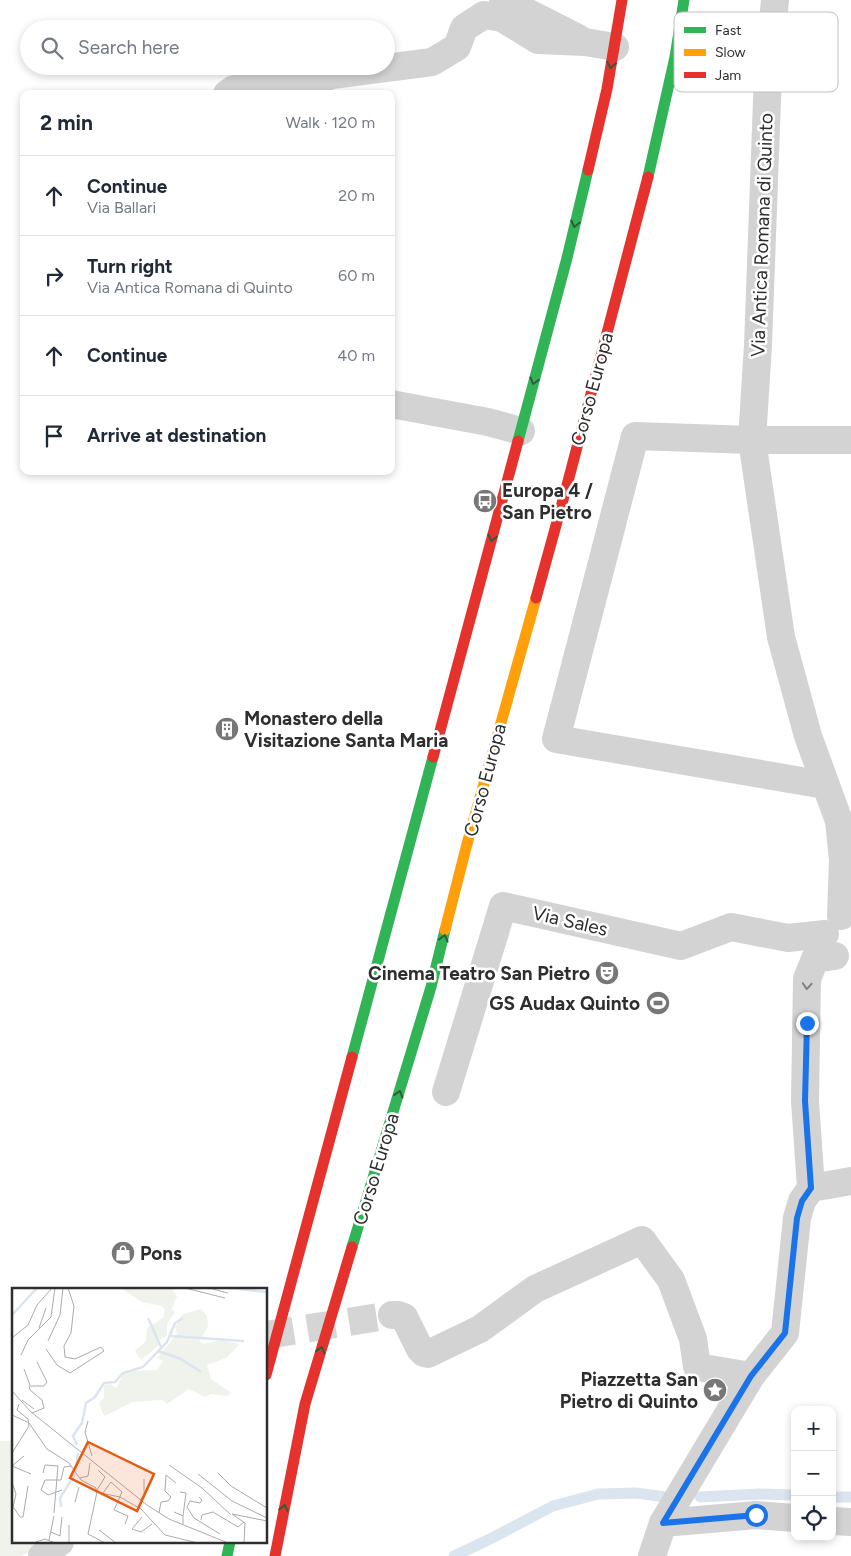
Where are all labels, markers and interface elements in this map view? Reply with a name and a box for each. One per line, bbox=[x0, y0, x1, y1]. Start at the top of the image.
legend bbox=[674, 12, 838, 92]
search box bbox=[20, 20, 395, 75]
text: Fast bbox=[715, 22, 741, 39]
icon: search bbox=[38, 34, 66, 62]
text: Search here bbox=[78, 36, 180, 59]
text: Slow bbox=[715, 44, 746, 61]
one-way arrow bbox=[607, 61, 617, 70]
text: Jam bbox=[715, 67, 741, 84]
text: 2 min bbox=[40, 110, 93, 135]
text: Walk · 120 m bbox=[286, 113, 375, 132]
street label: Via Antica Romana di Quinto bbox=[746, 113, 778, 357]
text: Continue bbox=[87, 175, 167, 198]
icon: ahead bbox=[40, 182, 68, 210]
text: 20 m bbox=[338, 186, 375, 205]
text: Via Ballari bbox=[87, 198, 156, 217]
one-way arrow bbox=[570, 219, 581, 228]
text: Turn right bbox=[87, 255, 173, 278]
icon: right bbox=[40, 262, 68, 290]
text: 60 m bbox=[338, 266, 375, 285]
text: Via Antica Romana di Quinto bbox=[87, 278, 293, 297]
street label: Corso Europa bbox=[566, 330, 618, 448]
icon: ahead bbox=[40, 342, 68, 370]
text: Continue bbox=[87, 344, 167, 367]
text: 40 m bbox=[337, 346, 375, 365]
one-way arrow bbox=[530, 376, 540, 385]
icon: arrive bbox=[40, 422, 68, 450]
text: Arrive at destination bbox=[87, 424, 266, 447]
place label: Europa 4 / San Pietro bbox=[502, 479, 593, 524]
bus stop icon: Europa 4 / San Pietro bbox=[472, 488, 498, 514]
one-way arrow bbox=[487, 533, 498, 542]
place label: Monastero della Visitazione Santa Maria bbox=[244, 707, 448, 752]
building icon: Monastero della Visitazione Santa Maria bbox=[214, 716, 240, 742]
street label: Corso Europa bbox=[459, 721, 511, 839]
street label: Via Sales bbox=[530, 901, 610, 941]
one-way arrow bbox=[438, 934, 448, 942]
theatre icon: Cinema Teatro San Pietro bbox=[594, 960, 620, 986]
place label: Cinema Teatro San Pietro bbox=[368, 962, 590, 985]
one-way arrow bbox=[802, 982, 813, 990]
sports icon: GS Audax Quinto bbox=[645, 990, 671, 1016]
place label: GS Audax Quinto bbox=[489, 992, 640, 1015]
route end bbox=[796, 1012, 819, 1035]
one-way arrow bbox=[393, 1090, 403, 1099]
street label: Corso Europa bbox=[348, 1110, 404, 1228]
shop icon: Pons bbox=[110, 1240, 136, 1266]
place label: Pons bbox=[140, 1242, 182, 1265]
inset map bbox=[12, 1288, 268, 1544]
one-way arrow bbox=[316, 1346, 326, 1355]
place label: Piazzetta San Pietro di Quinto bbox=[560, 1368, 698, 1413]
place icon: Piazzetta San Pietro di Quinto bbox=[702, 1377, 728, 1403]
map controls bbox=[791, 1406, 836, 1541]
button: + bbox=[791, 1406, 836, 1451]
button: − bbox=[791, 1451, 836, 1496]
button: locate bbox=[791, 1496, 836, 1541]
one-way arrow bbox=[279, 1504, 289, 1513]
route start bbox=[745, 1504, 768, 1527]

